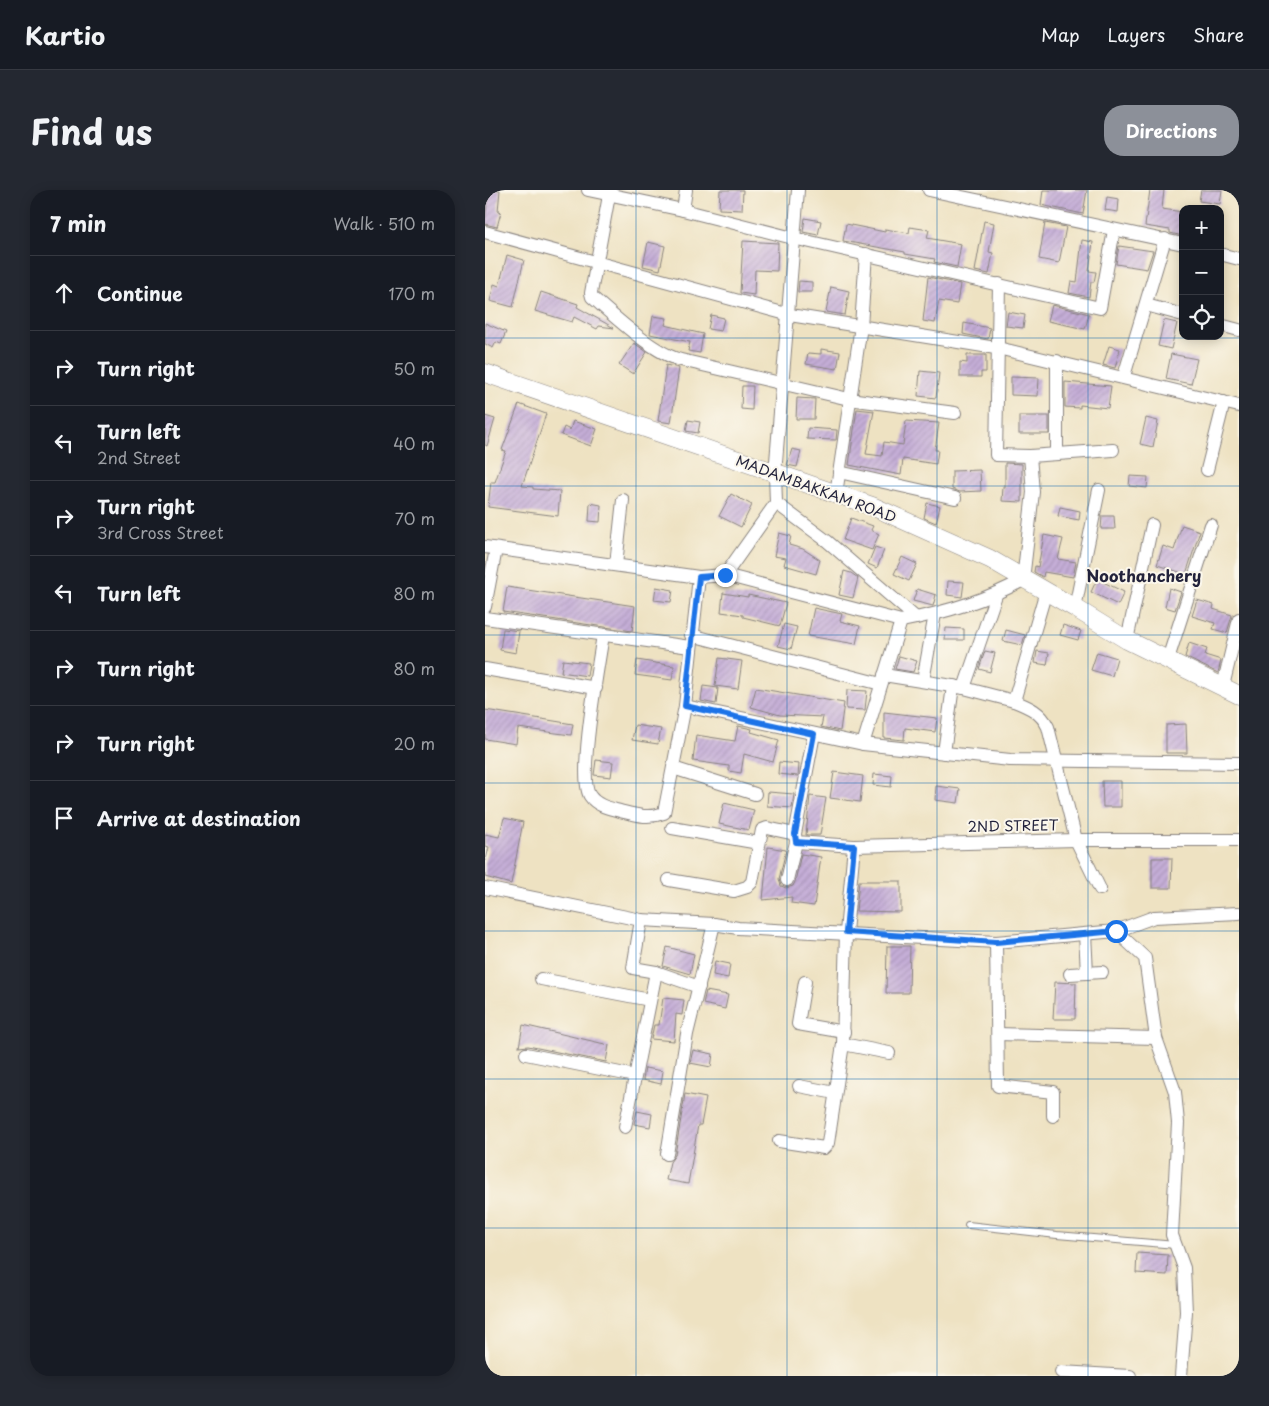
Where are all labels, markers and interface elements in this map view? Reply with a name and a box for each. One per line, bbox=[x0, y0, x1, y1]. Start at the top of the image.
text: Kartio bbox=[25, 17, 105, 53]
text: Map bbox=[1041, 21, 1080, 48]
text: Layers bbox=[1108, 21, 1165, 48]
text: Share bbox=[1193, 21, 1244, 48]
text: Find us bbox=[30, 104, 152, 157]
button: Directions bbox=[1104, 105, 1239, 156]
map controls bbox=[1179, 205, 1224, 340]
button: + bbox=[1179, 205, 1224, 250]
text: 7 min bbox=[50, 207, 106, 239]
text: Walk · 510 m bbox=[333, 211, 435, 235]
button: − bbox=[1179, 250, 1224, 295]
icon: ahead bbox=[50, 279, 78, 307]
text: Continue bbox=[97, 279, 183, 307]
text: 170 m bbox=[389, 281, 435, 305]
button: locate bbox=[1179, 295, 1224, 340]
icon: right bbox=[50, 354, 78, 382]
text: Turn right bbox=[97, 354, 195, 382]
text: 50 m bbox=[394, 356, 435, 380]
text: Turn left bbox=[97, 417, 181, 445]
icon: left bbox=[50, 429, 78, 457]
text: 40 m bbox=[393, 431, 435, 455]
text: 2nd Street bbox=[97, 445, 180, 469]
street label: MADAMBAKKAM ROAD bbox=[733, 450, 899, 527]
text: Turn right bbox=[97, 492, 195, 520]
icon: right bbox=[50, 504, 78, 532]
text: 70 m bbox=[395, 506, 435, 530]
text: 3rd Cross Street bbox=[97, 520, 223, 544]
district label: Noothanchery bbox=[1087, 563, 1201, 587]
route end bbox=[714, 564, 737, 587]
icon: left bbox=[50, 579, 78, 607]
text: Turn left bbox=[97, 579, 181, 607]
text: 80 m bbox=[393, 581, 435, 605]
icon: right bbox=[50, 654, 78, 682]
text: Turn right bbox=[97, 654, 195, 682]
text: 80 m bbox=[393, 656, 435, 680]
icon: right bbox=[50, 729, 78, 757]
text: Turn right bbox=[97, 729, 195, 757]
text: 20 m bbox=[394, 731, 435, 755]
icon: arrive bbox=[50, 804, 78, 832]
text: Arrive at destination bbox=[97, 804, 301, 832]
street label: 2ND STREET bbox=[968, 814, 1059, 837]
route start bbox=[1105, 920, 1128, 943]

